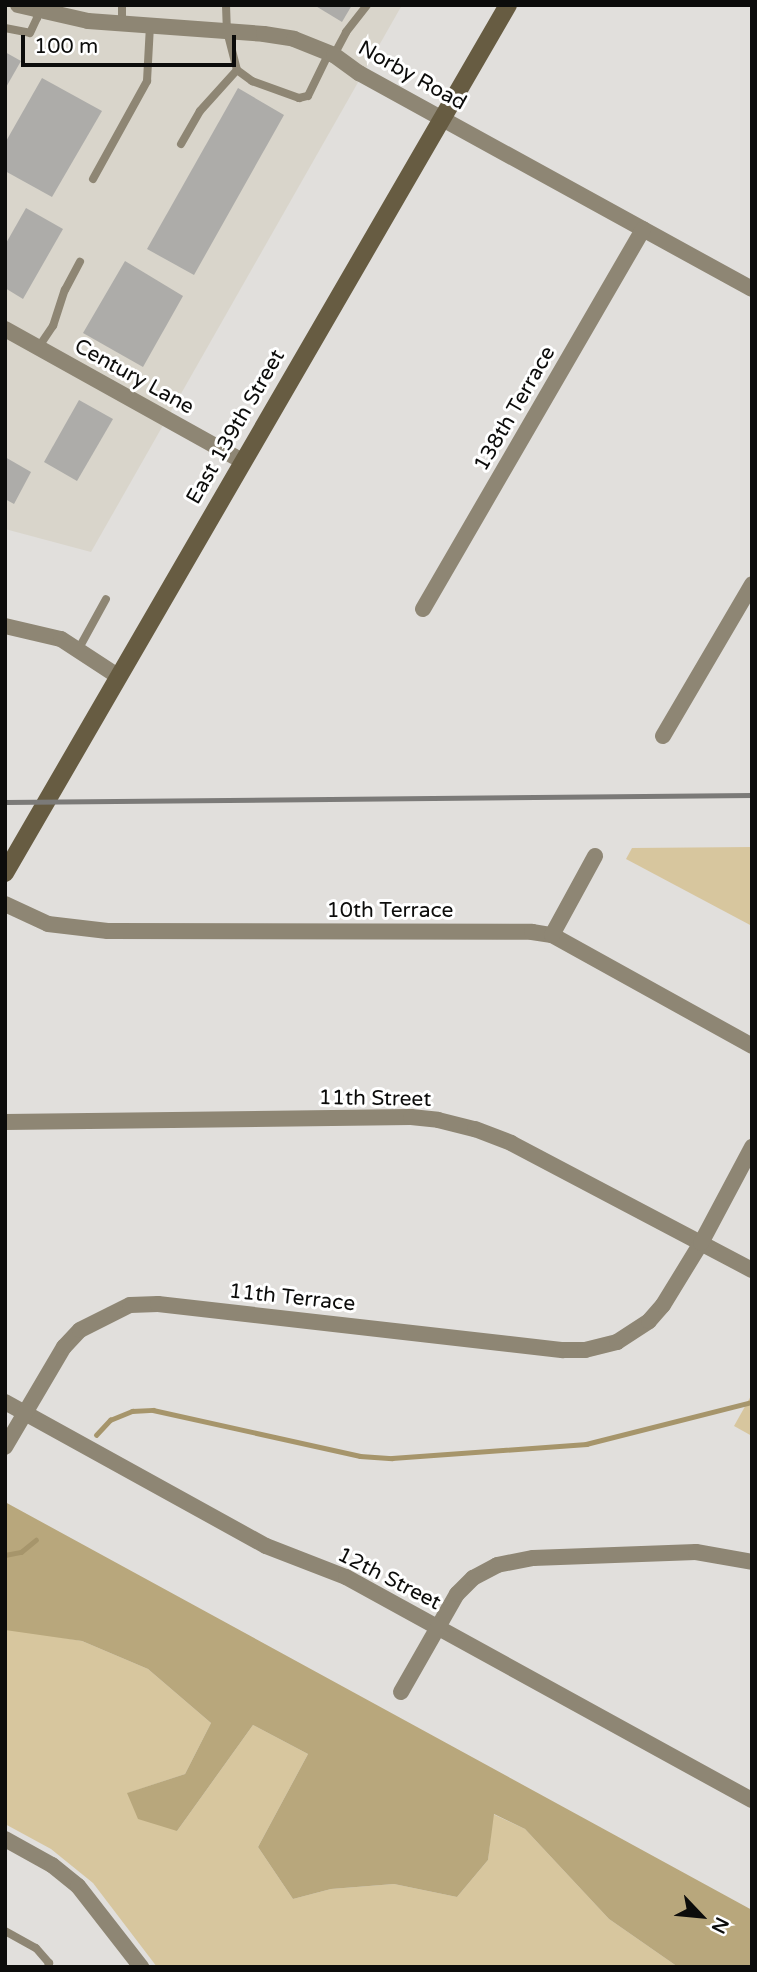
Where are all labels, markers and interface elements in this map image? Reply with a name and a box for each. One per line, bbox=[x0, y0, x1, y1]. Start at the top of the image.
scale bar bbox=[24, 21, 240, 65]
text: 100 m bbox=[34, 34, 98, 59]
street label: Norby Road bbox=[353, 36, 471, 116]
street label: Century Lane bbox=[70, 334, 198, 420]
street label: 138th Terrace bbox=[469, 342, 561, 476]
street label: East 139th Street bbox=[181, 345, 291, 509]
street label: 10th Terrace bbox=[327, 898, 453, 924]
street label: 11th Street bbox=[318, 1085, 432, 1113]
street label: 11th Terrace bbox=[228, 1279, 356, 1317]
street label: 12th Street bbox=[333, 1542, 445, 1616]
north arrow bbox=[666, 1881, 736, 1951]
text: N bbox=[707, 1914, 733, 1937]

